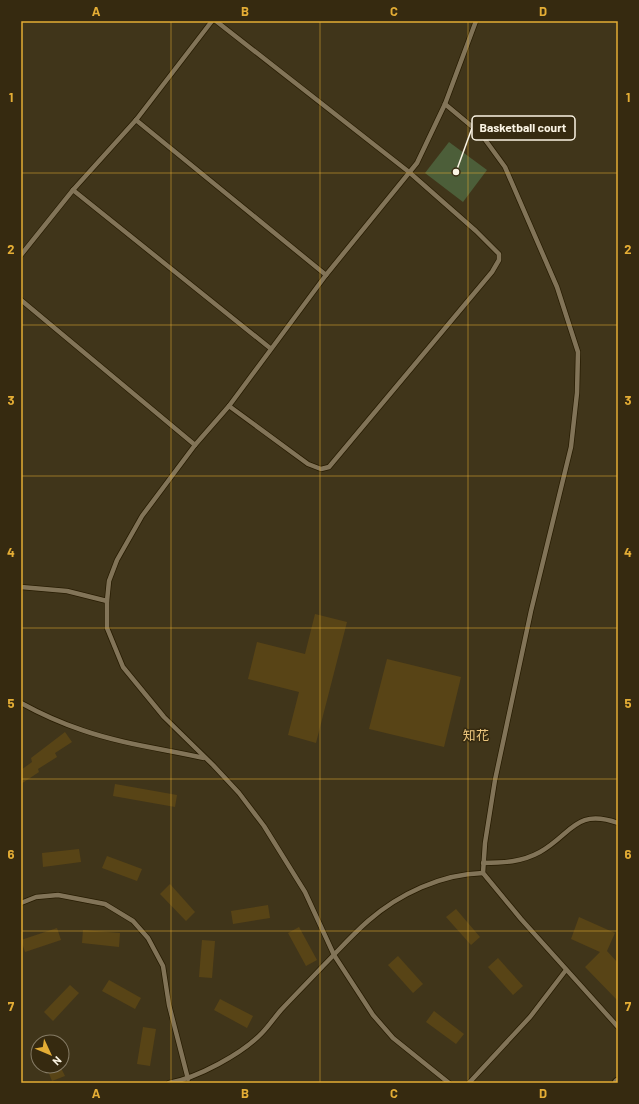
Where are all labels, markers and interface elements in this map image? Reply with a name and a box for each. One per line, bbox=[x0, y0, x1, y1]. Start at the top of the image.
text: A bbox=[92, 3, 101, 19]
text: B bbox=[241, 3, 249, 19]
text: C bbox=[390, 3, 398, 19]
text: D bbox=[539, 3, 547, 19]
text: 1 bbox=[9, 89, 13, 105]
text: 1 bbox=[626, 89, 630, 105]
callout: Basketball court bbox=[472, 116, 575, 140]
text: Basketball court bbox=[480, 120, 567, 134]
text: 2 bbox=[7, 241, 15, 257]
text: 2 bbox=[624, 241, 632, 257]
text: 3 bbox=[7, 392, 15, 408]
text: 3 bbox=[624, 392, 632, 408]
text: 4 bbox=[7, 544, 15, 560]
text: 4 bbox=[624, 544, 632, 560]
text: 5 bbox=[7, 695, 15, 711]
text: 5 bbox=[624, 695, 632, 711]
district label: 知花 bbox=[463, 727, 489, 743]
text: 6 bbox=[8, 846, 15, 862]
text: 6 bbox=[625, 846, 632, 862]
text: 7 bbox=[8, 998, 15, 1014]
text: 7 bbox=[625, 998, 632, 1014]
north arrow bbox=[30, 1034, 70, 1074]
text: N bbox=[50, 1054, 65, 1068]
text: A bbox=[92, 1085, 101, 1101]
text: B bbox=[241, 1085, 249, 1101]
text: C bbox=[390, 1085, 398, 1101]
text: D bbox=[539, 1085, 547, 1101]

